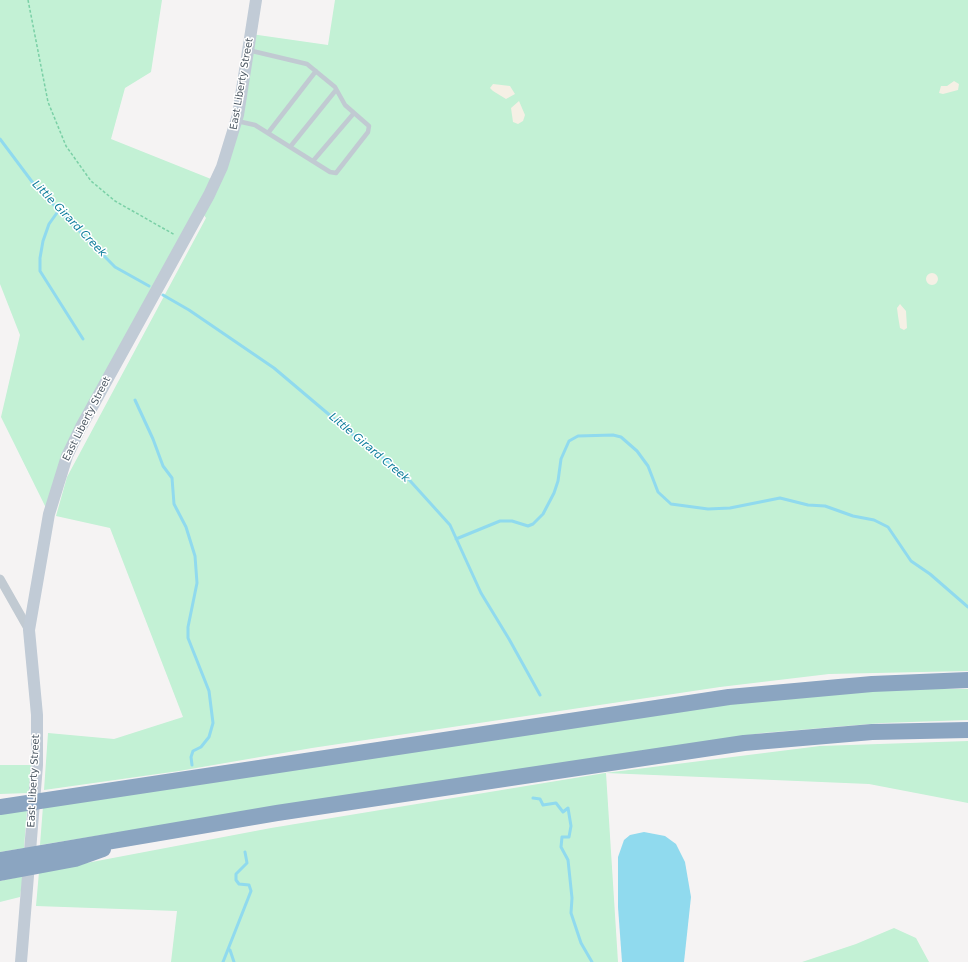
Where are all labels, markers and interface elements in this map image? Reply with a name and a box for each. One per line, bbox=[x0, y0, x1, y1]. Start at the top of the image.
street label: East Liberty Street bbox=[228, 37, 256, 131]
water label: Little Girard Creek bbox=[29, 178, 109, 260]
street label: East Liberty Street bbox=[61, 375, 113, 463]
water label: Little Girard Creek bbox=[326, 410, 412, 486]
street label: East Liberty Street bbox=[26, 734, 42, 828]

